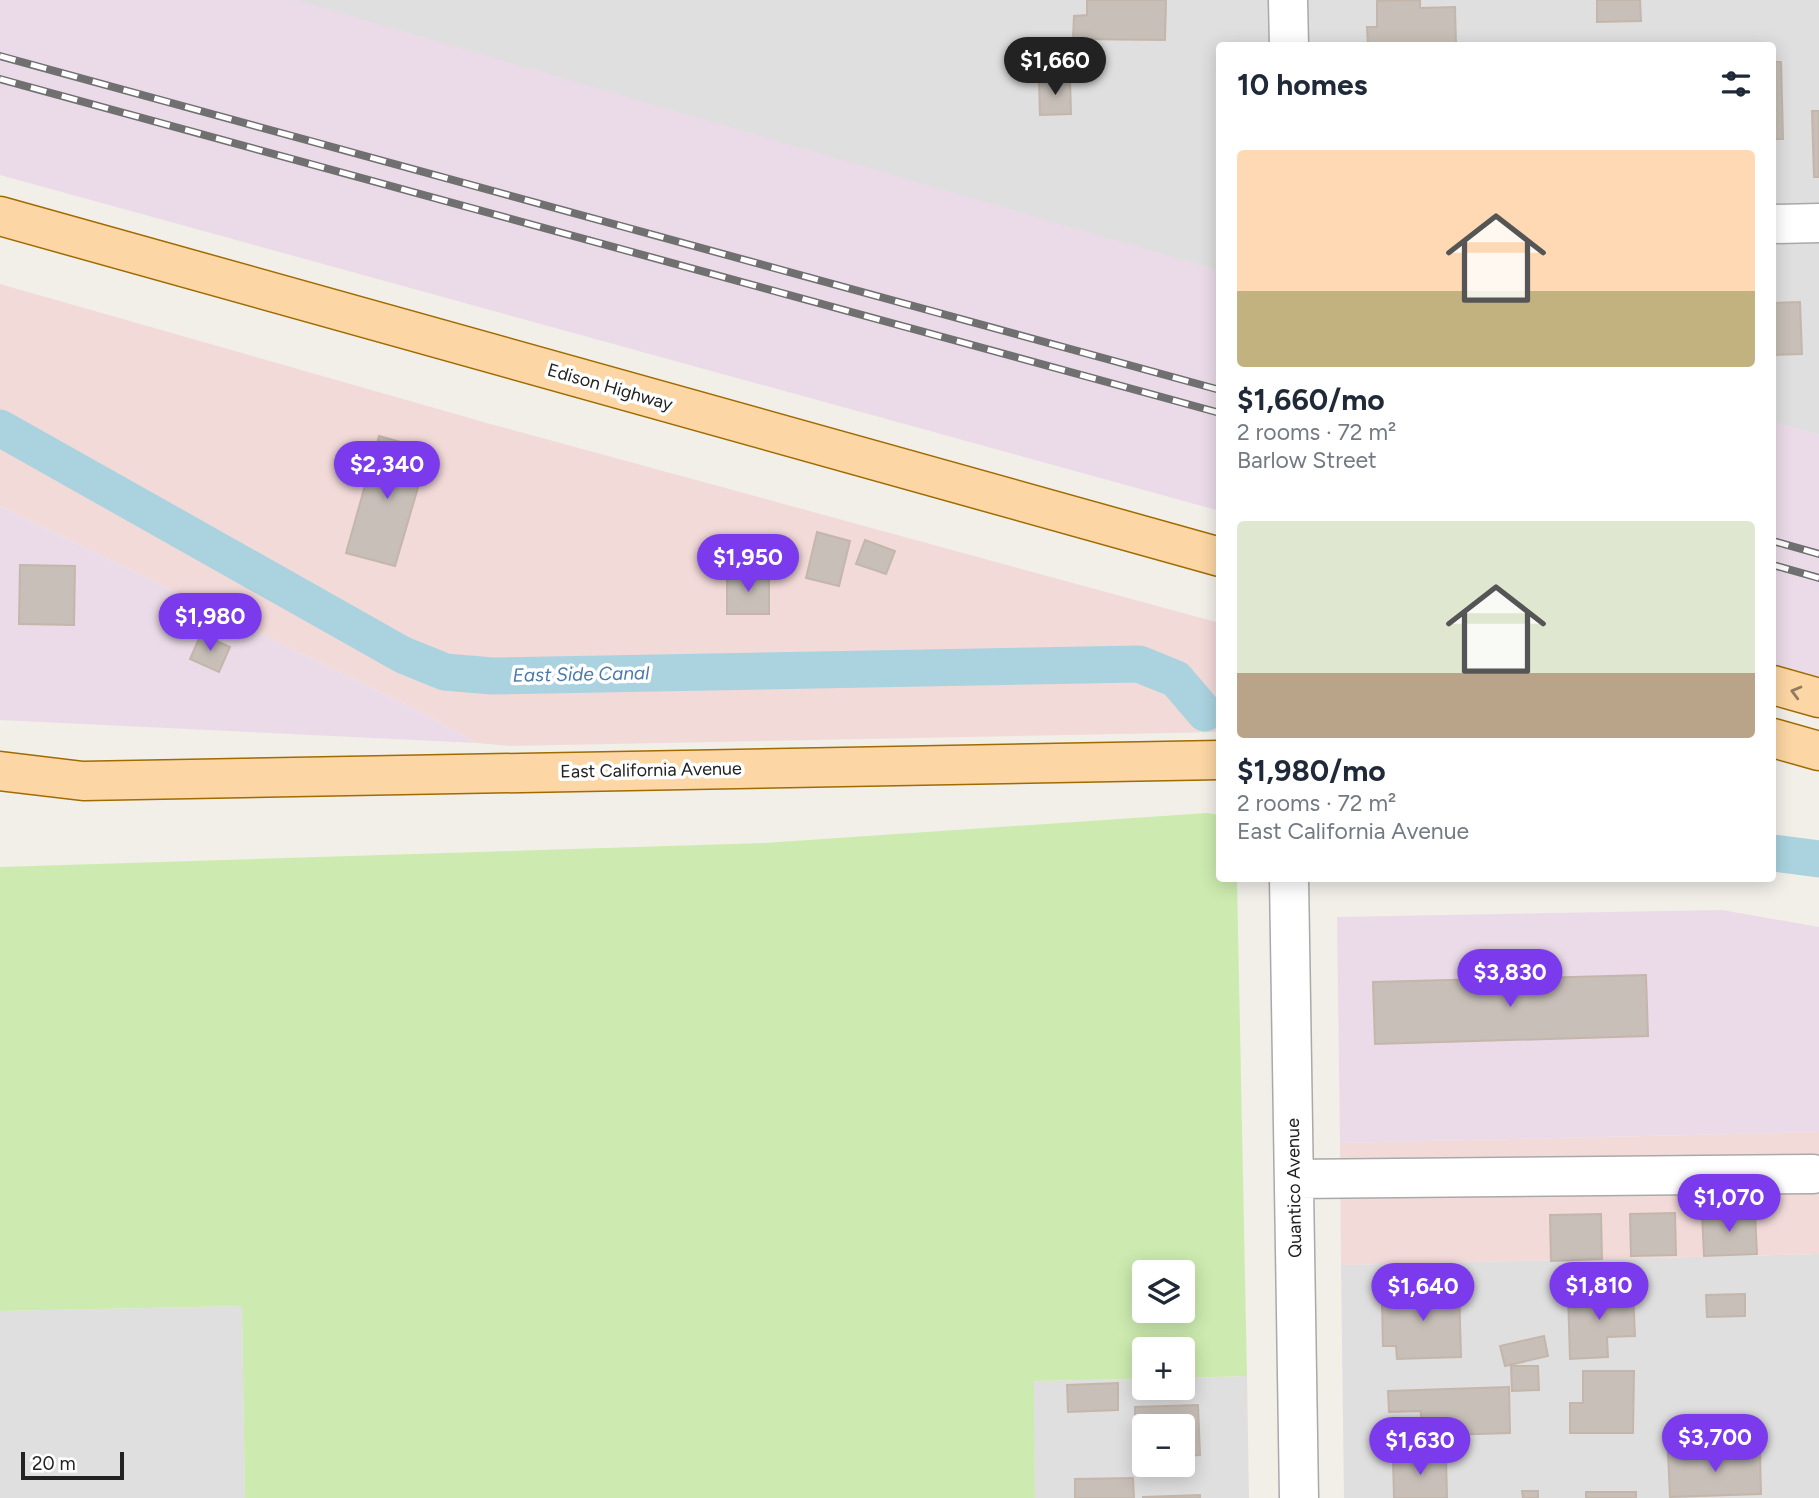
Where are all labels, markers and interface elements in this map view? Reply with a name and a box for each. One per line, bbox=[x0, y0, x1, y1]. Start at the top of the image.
pin: $1,660 bbox=[998, 38, 1112, 97]
text: $1,660 bbox=[1020, 46, 1090, 74]
icon: filters bbox=[1717, 65, 1755, 103]
text: 10 homes bbox=[1237, 66, 1368, 103]
icon: home bbox=[1433, 195, 1559, 321]
street label: Edison Highway bbox=[545, 359, 676, 416]
text: $1,660/mo bbox=[1237, 381, 1385, 418]
text: 2 rooms · 72 m² bbox=[1237, 418, 1396, 446]
pin: $2,340 bbox=[330, 442, 444, 501]
text: Barlow Street bbox=[1237, 446, 1377, 474]
text: $2,340 bbox=[350, 450, 424, 478]
pin: $1,950 bbox=[691, 534, 805, 594]
text: $1,950 bbox=[713, 543, 783, 571]
icon: home bbox=[1433, 566, 1559, 692]
pin: $1,980 bbox=[153, 594, 267, 653]
text: $1,980 bbox=[175, 602, 245, 630]
water label: East Side Canal bbox=[513, 661, 650, 687]
one-way arrow bbox=[1790, 686, 1802, 700]
text: $1,980/mo bbox=[1237, 752, 1386, 789]
street label: East California Avenue bbox=[560, 757, 742, 783]
text: 2 rooms · 72 m² bbox=[1237, 789, 1396, 817]
text: East California Avenue bbox=[1237, 817, 1469, 845]
pin: $3,830 bbox=[1453, 950, 1567, 1009]
text: $3,830 bbox=[1473, 958, 1547, 986]
street label: Quantico Avenue bbox=[1282, 1118, 1306, 1258]
pin: $1,070 bbox=[1672, 1174, 1786, 1234]
text: $1,070 bbox=[1694, 1183, 1764, 1211]
map controls bbox=[1132, 1260, 1195, 1477]
button: layers bbox=[1132, 1260, 1195, 1323]
pin: $1,810 bbox=[1542, 1262, 1656, 1322]
pin: $1,640 bbox=[1366, 1264, 1480, 1323]
text: $1,810 bbox=[1565, 1271, 1633, 1299]
text: $1,640 bbox=[1387, 1272, 1459, 1300]
button: + bbox=[1132, 1337, 1195, 1400]
button: − bbox=[1132, 1414, 1195, 1477]
pin: $3,700 bbox=[1658, 1414, 1772, 1474]
pin: $1,630 bbox=[1363, 1418, 1477, 1477]
text: $3,700 bbox=[1678, 1423, 1752, 1451]
text: $1,630 bbox=[1385, 1426, 1455, 1454]
scale bar bbox=[21, 1449, 124, 1481]
text: 20 m bbox=[32, 1452, 76, 1475]

